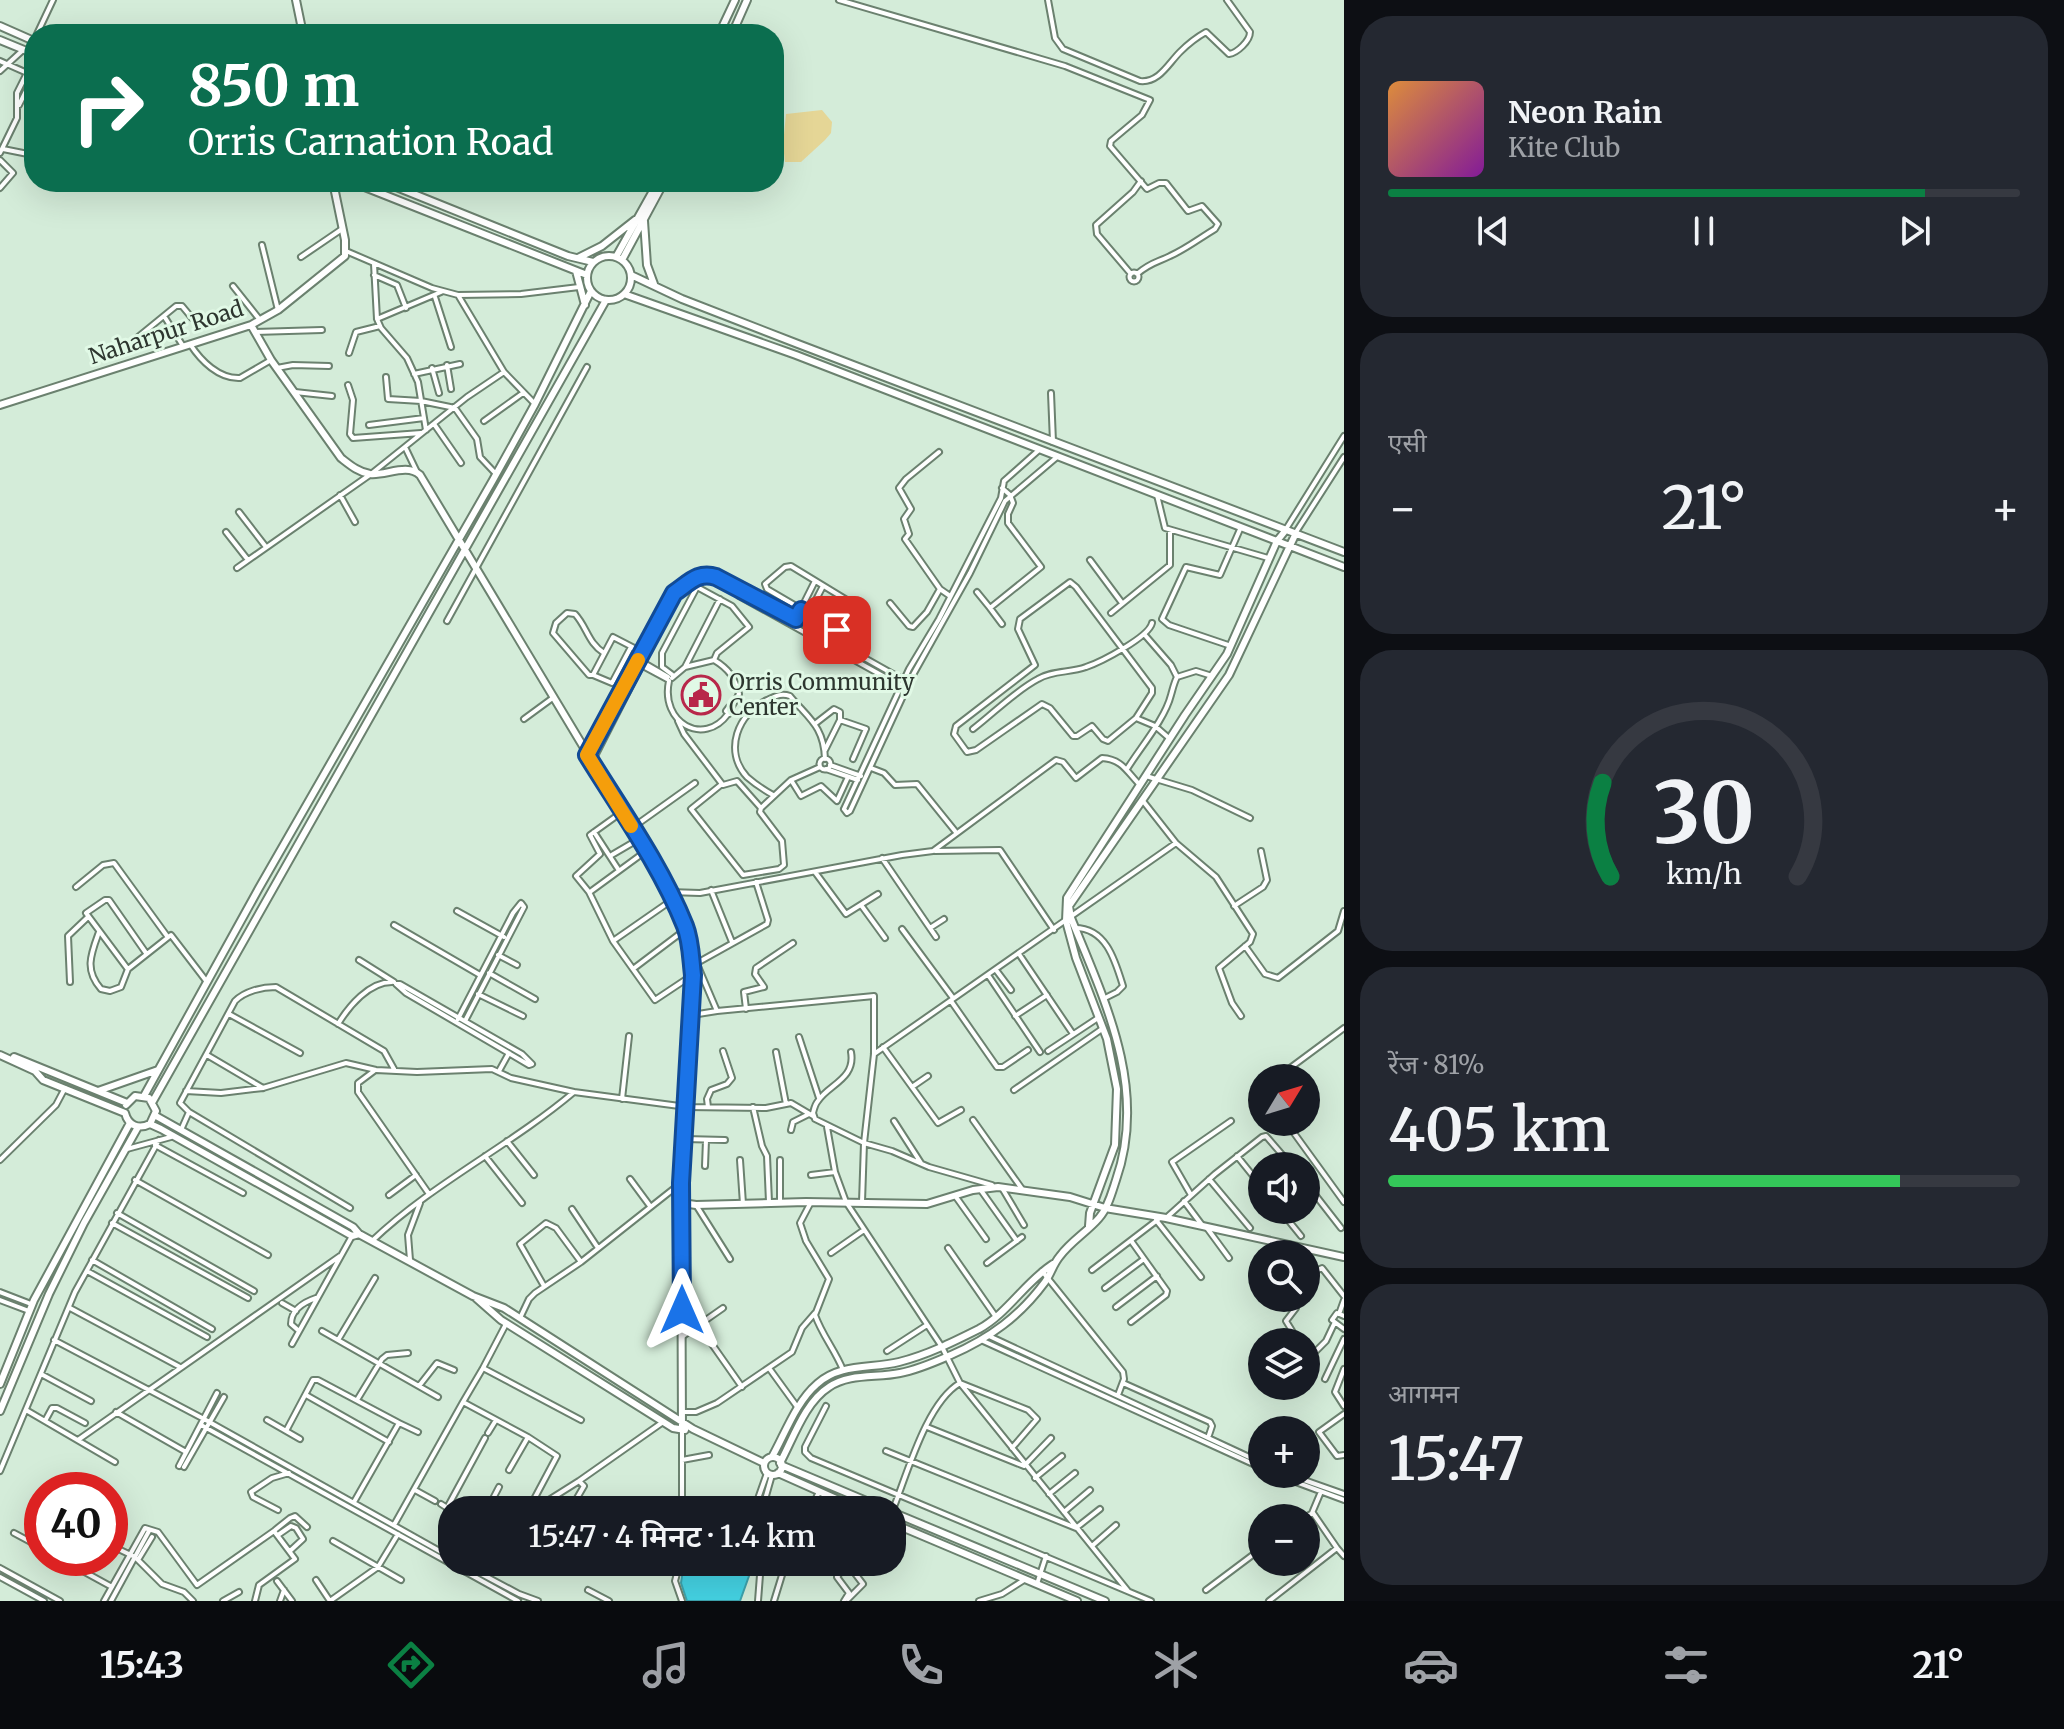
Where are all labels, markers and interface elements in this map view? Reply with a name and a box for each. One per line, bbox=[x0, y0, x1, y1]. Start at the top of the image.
text: 850 m bbox=[188, 51, 359, 121]
icon: right bbox=[56, 56, 160, 160]
text: Neon Rain bbox=[1508, 93, 1662, 131]
text: Orris Carnation Road bbox=[188, 120, 553, 165]
text: Kite Club bbox=[1508, 131, 1620, 164]
icon: previous bbox=[1471, 209, 1515, 253]
icon: pause bbox=[1682, 209, 1726, 253]
icon: next bbox=[1893, 209, 1937, 253]
street label: Naharpur Road bbox=[85, 294, 247, 370]
text: एसी bbox=[1388, 426, 1427, 459]
text: 21° bbox=[1661, 470, 1747, 545]
text: − bbox=[1388, 481, 1417, 536]
text: + bbox=[1991, 481, 2020, 536]
pin bbox=[803, 596, 871, 664]
icon: arrive bbox=[815, 608, 859, 652]
place label: Orris Community Center bbox=[729, 668, 915, 721]
public building icon: Orris Community Center bbox=[680, 674, 722, 716]
text: 30 bbox=[1653, 760, 1755, 865]
text: km/h bbox=[1666, 856, 1742, 892]
text: रेंज · 81% bbox=[1388, 1048, 1485, 1081]
north arrow bbox=[1248, 1064, 1320, 1136]
map controls bbox=[1248, 1064, 1320, 1576]
text: 405 km bbox=[1388, 1092, 1610, 1167]
button: sound bbox=[1248, 1152, 1320, 1224]
button: search bbox=[1248, 1240, 1320, 1312]
position arrow bbox=[640, 1268, 724, 1352]
button: layers bbox=[1248, 1328, 1320, 1400]
text: आगमन bbox=[1388, 1377, 1459, 1410]
button: + bbox=[1248, 1416, 1320, 1488]
text: 15:47 bbox=[1388, 1421, 1524, 1496]
speed limit sign: 40 bbox=[24, 1472, 128, 1576]
button: − bbox=[1248, 1504, 1320, 1576]
text: 15:47 · 4 मिनट · 1.4 km bbox=[528, 1517, 816, 1555]
icon: directions bbox=[383, 1637, 439, 1693]
icon: music bbox=[638, 1637, 694, 1693]
icon: phone bbox=[893, 1637, 949, 1693]
icon: climate bbox=[1148, 1637, 1204, 1693]
icon: car bbox=[1403, 1637, 1459, 1693]
icon: filters bbox=[1658, 1637, 1714, 1693]
text: 15:43 bbox=[99, 1643, 184, 1688]
text: 21° bbox=[1912, 1643, 1965, 1688]

